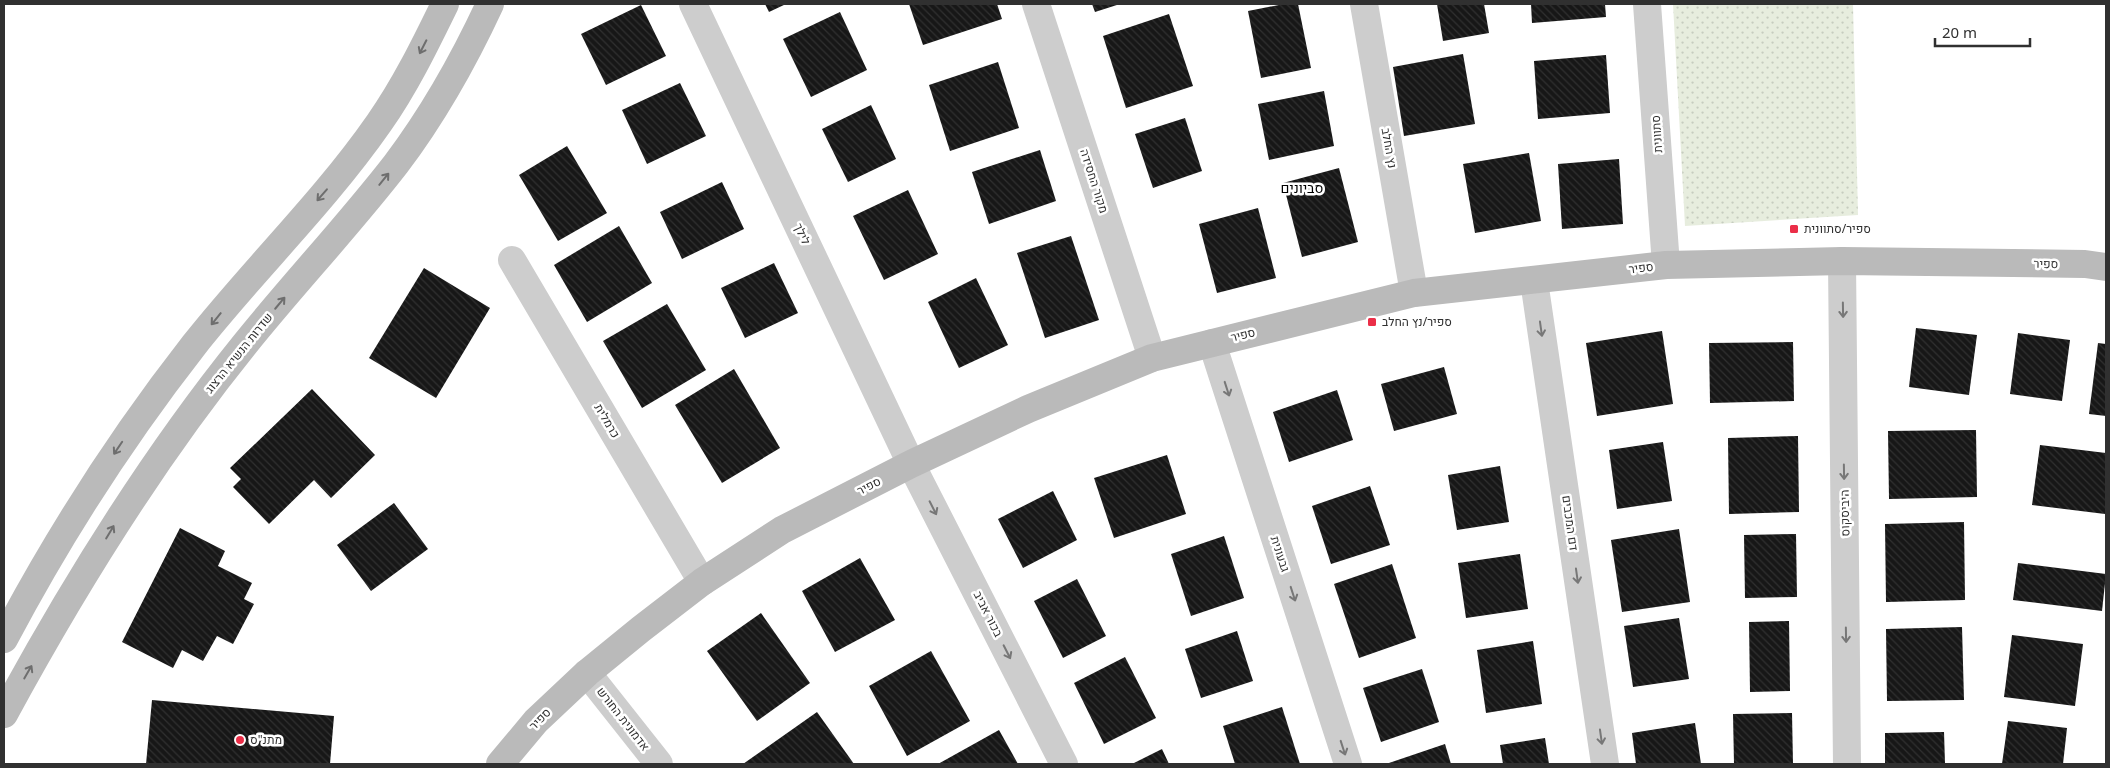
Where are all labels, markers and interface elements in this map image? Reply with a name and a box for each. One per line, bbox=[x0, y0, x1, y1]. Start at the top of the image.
scale bar bbox=[1935, 15, 2030, 47]
text: 20 m bbox=[1942, 22, 1977, 42]
one-way arrow bbox=[418, 40, 428, 55]
street label: סתוונית bbox=[1647, 115, 1666, 153]
street label: נץ החלב bbox=[1378, 126, 1401, 169]
street label: מקור החסידה bbox=[1076, 147, 1113, 215]
one-way arrow bbox=[378, 172, 389, 185]
district label: סביונים bbox=[1281, 178, 1323, 197]
one-way arrow bbox=[316, 189, 327, 202]
street label: לילך bbox=[790, 220, 815, 247]
place label: ספיר/סתוונית bbox=[1804, 220, 1871, 237]
marker: ספיר/סתוונית bbox=[1788, 223, 1800, 235]
street label: ספיר bbox=[2034, 255, 2058, 272]
street label: ספיר bbox=[1628, 258, 1654, 277]
one-way arrow bbox=[274, 297, 285, 310]
one-way arrow bbox=[1838, 301, 1847, 317]
street label: שדרות הנשיא הרצוג bbox=[201, 309, 276, 396]
one-way arrow bbox=[210, 312, 221, 325]
place label: ספיר/נץ החלב bbox=[1382, 313, 1452, 330]
marker: ספיר/נץ החלב bbox=[1366, 316, 1378, 328]
one-way arrow bbox=[1536, 321, 1546, 337]
street label: ספיר bbox=[1229, 323, 1257, 346]
one-way arrow bbox=[1222, 381, 1232, 397]
street label: כרמלית bbox=[591, 400, 624, 441]
one-way arrow bbox=[113, 441, 123, 455]
one-way arrow bbox=[1839, 464, 1849, 480]
street label: ספיר bbox=[854, 472, 884, 499]
street label: היביסקוס bbox=[1836, 489, 1853, 537]
street label: דם המכבים bbox=[1558, 494, 1583, 552]
one-way arrow bbox=[928, 500, 938, 515]
one-way arrow bbox=[105, 525, 115, 539]
street label: גבעונית bbox=[1267, 534, 1294, 574]
one-way arrow bbox=[1573, 568, 1583, 584]
one-way arrow bbox=[1289, 586, 1298, 601]
street label: בכור אביב bbox=[970, 588, 1008, 640]
one-way arrow bbox=[1841, 626, 1851, 642]
one-way arrow bbox=[1002, 645, 1012, 660]
one-way arrow bbox=[23, 665, 33, 680]
street label: אדמונית החורש bbox=[593, 683, 654, 754]
street label: ספיר bbox=[525, 704, 554, 733]
one-way arrow bbox=[1597, 729, 1607, 745]
place label: מתנ"ס bbox=[250, 731, 282, 748]
marker: מתנ"ס bbox=[234, 734, 246, 746]
one-way arrow bbox=[1339, 740, 1349, 756]

